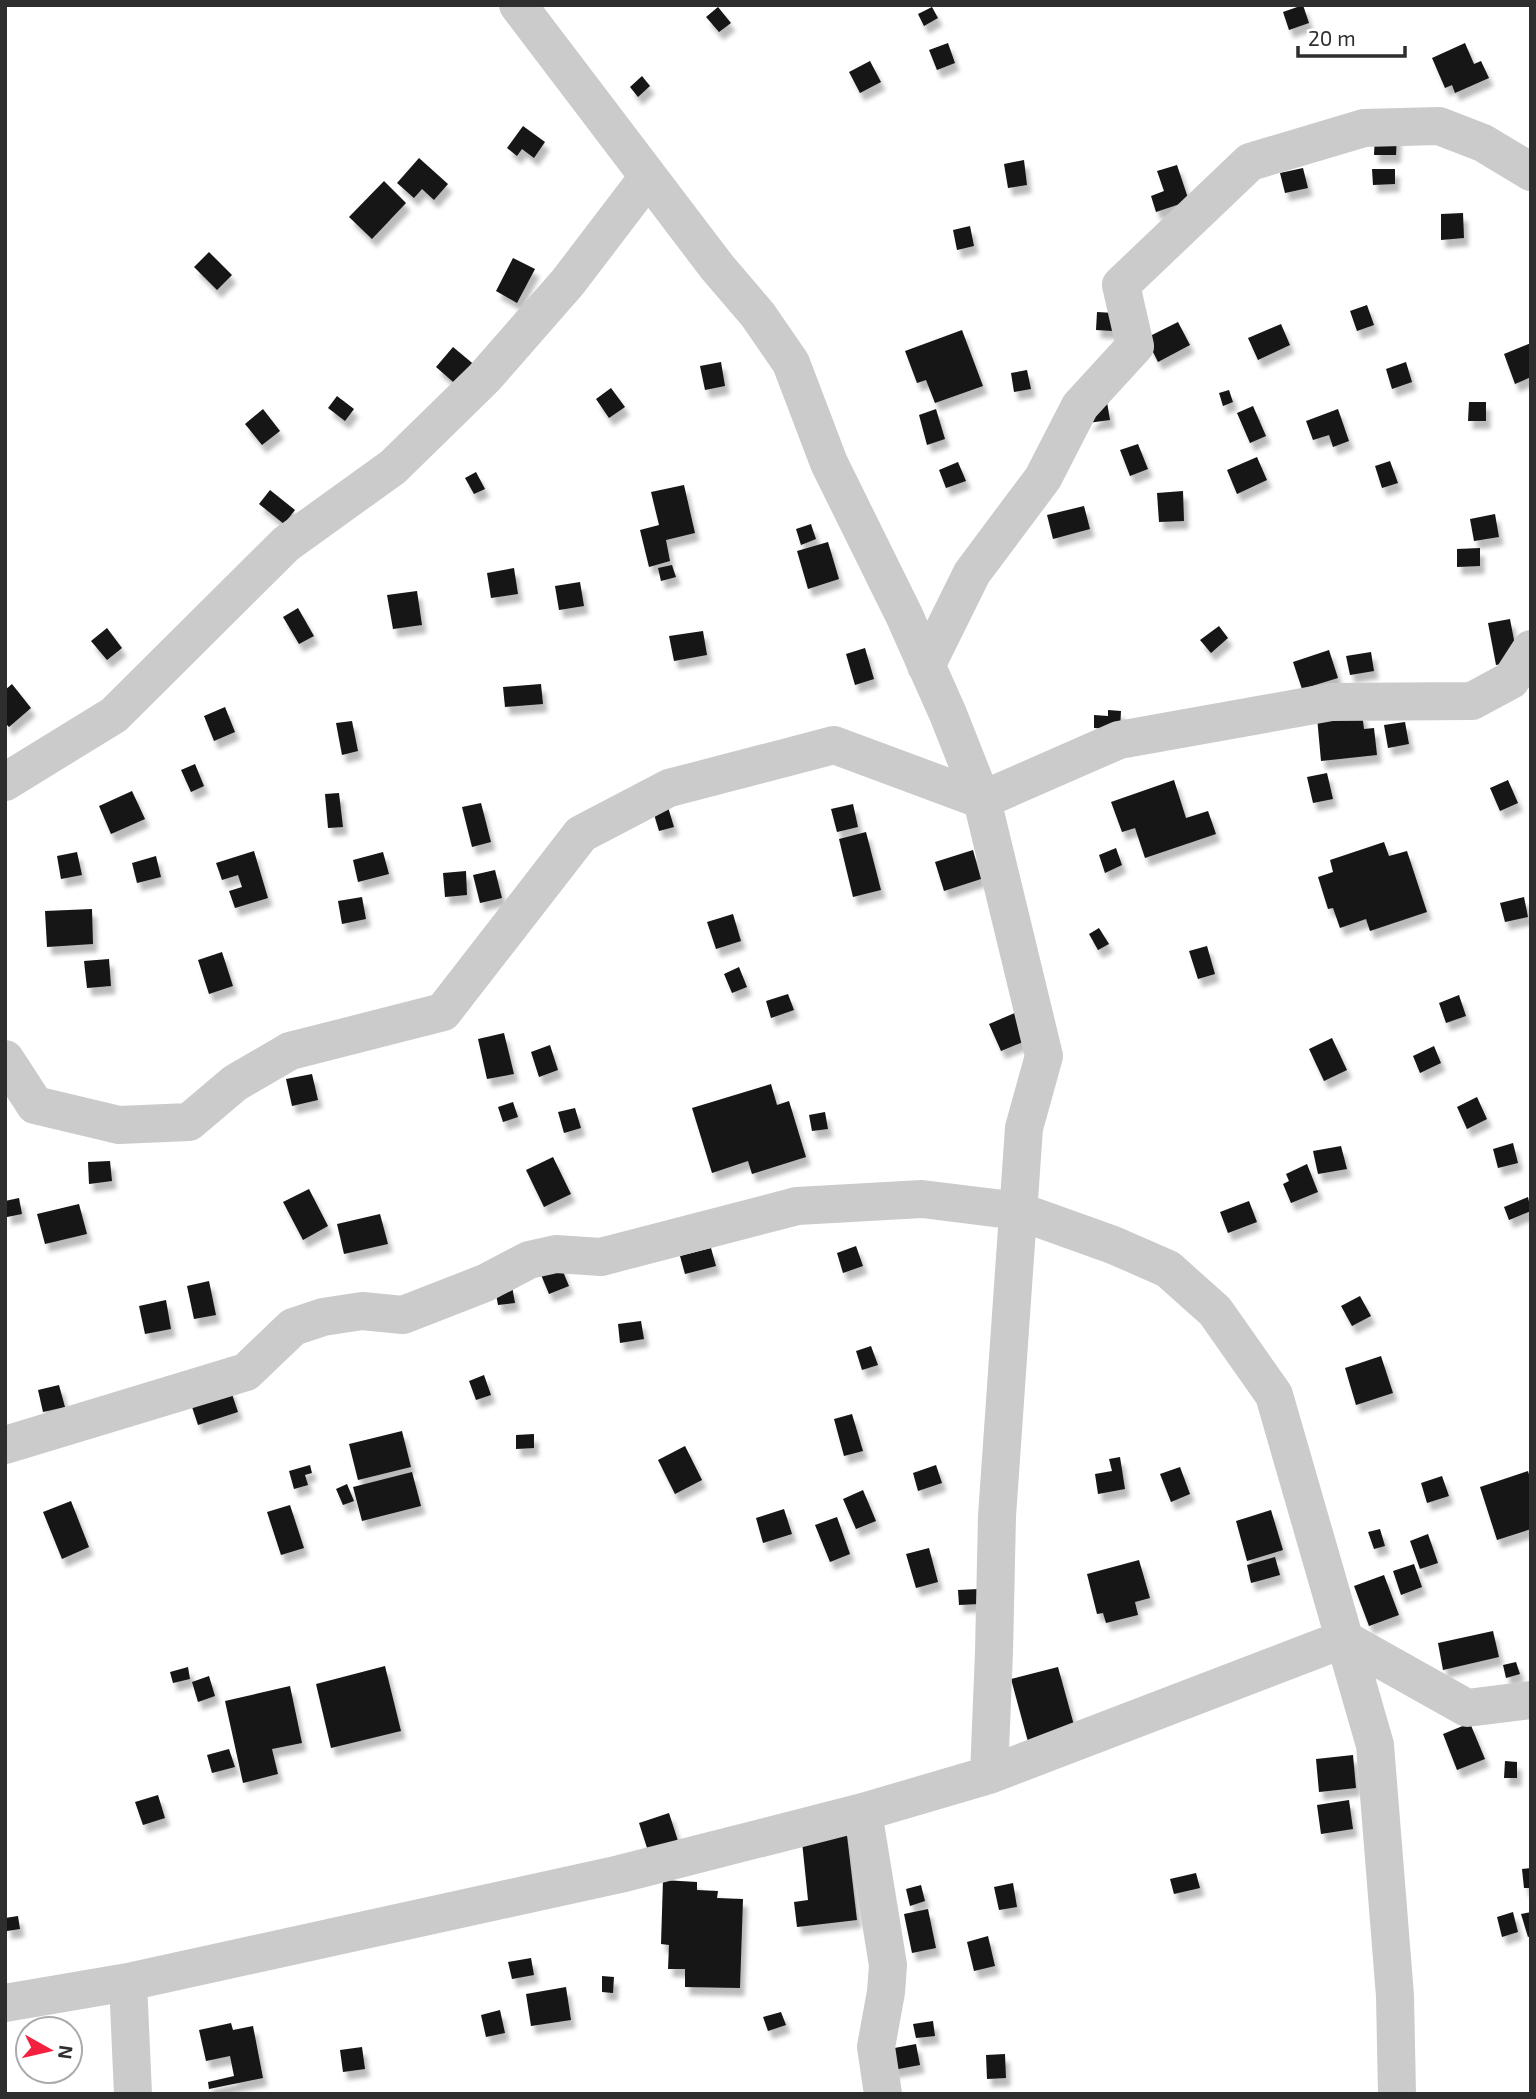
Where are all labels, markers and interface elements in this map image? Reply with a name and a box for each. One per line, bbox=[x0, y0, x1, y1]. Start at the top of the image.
scale bar bbox=[1298, 14, 1405, 58]
text: 20 m bbox=[1308, 25, 1356, 50]
north arrow bbox=[14, 2015, 84, 2085]
text: N bbox=[54, 2044, 79, 2061]

